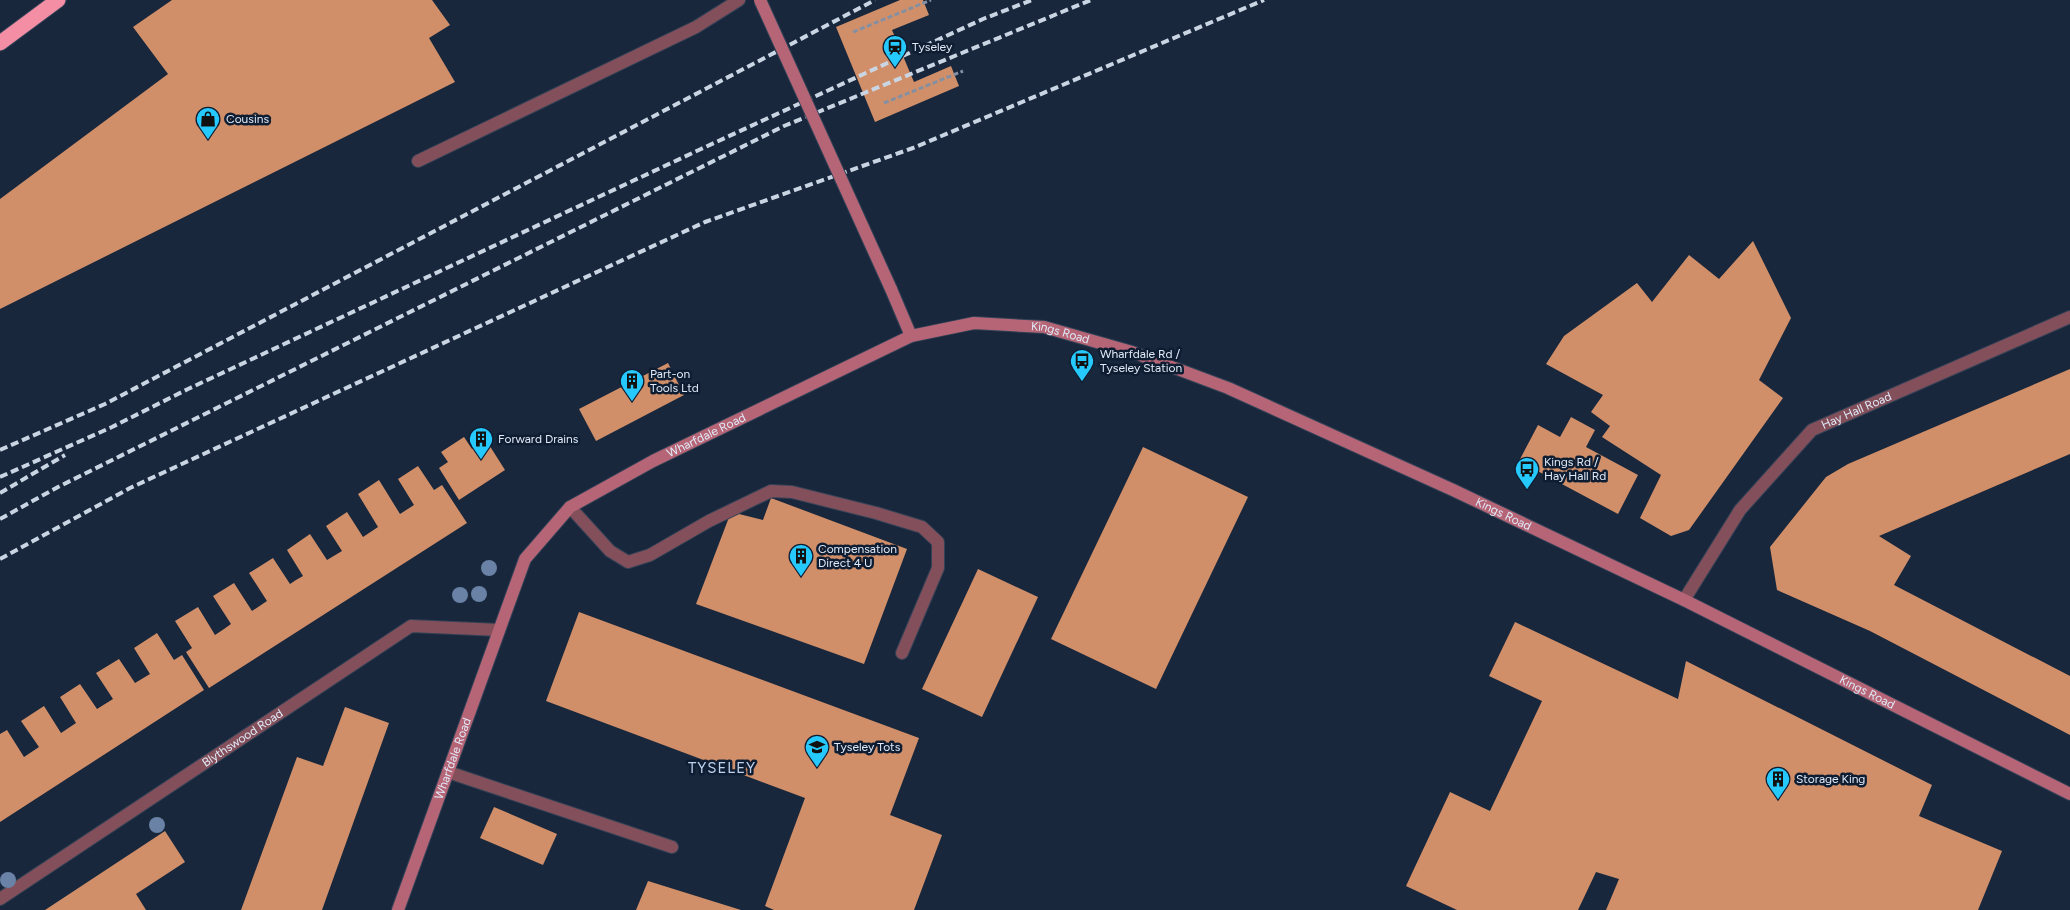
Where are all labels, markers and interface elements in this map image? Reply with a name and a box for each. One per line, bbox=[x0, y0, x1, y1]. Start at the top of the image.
station icon: Tyseley bbox=[882, 34, 908, 68]
place label: Tyseley bbox=[912, 40, 953, 54]
shop icon: Cousins bbox=[195, 106, 221, 140]
place label: Cousins bbox=[226, 112, 269, 126]
street label: Kings Road bbox=[1031, 319, 1091, 347]
place label: Wharfdale Rd / Tyseley Station bbox=[1100, 347, 1183, 375]
bus stop icon: Wharfdale Rd / Tyseley Station bbox=[1069, 348, 1095, 382]
place label: Part-on Tools Ltd bbox=[650, 367, 699, 395]
building icon: Part-on Tools Ltd bbox=[619, 368, 645, 402]
street label: Hay Hall Road bbox=[1819, 389, 1894, 432]
street label: Wharfdale Road bbox=[664, 410, 748, 460]
building icon: Forward Drains bbox=[468, 426, 494, 460]
place label: Forward Drains bbox=[498, 432, 579, 446]
place label: Kings Rd / Hay Hall Rd bbox=[1544, 455, 1606, 483]
bus stop icon: Kings Rd / Hay Hall Rd bbox=[1514, 456, 1540, 490]
street label: Kings Road bbox=[1473, 495, 1534, 533]
place label: Compensation Direct 4 U bbox=[818, 542, 897, 570]
building icon: Compensation Direct 4 U bbox=[788, 543, 814, 577]
street label: Kings Road bbox=[1837, 672, 1897, 712]
street label: Blythswood Road bbox=[199, 706, 285, 770]
street label: Wharfdale Road bbox=[432, 716, 474, 801]
school or university icon: Tyseley Tots bbox=[804, 734, 830, 768]
place label: Tyseley Tots bbox=[834, 740, 901, 754]
district label: TYSELEY bbox=[688, 759, 756, 777]
building icon: Storage King bbox=[1765, 766, 1791, 800]
place label: Storage King bbox=[1796, 772, 1865, 786]

